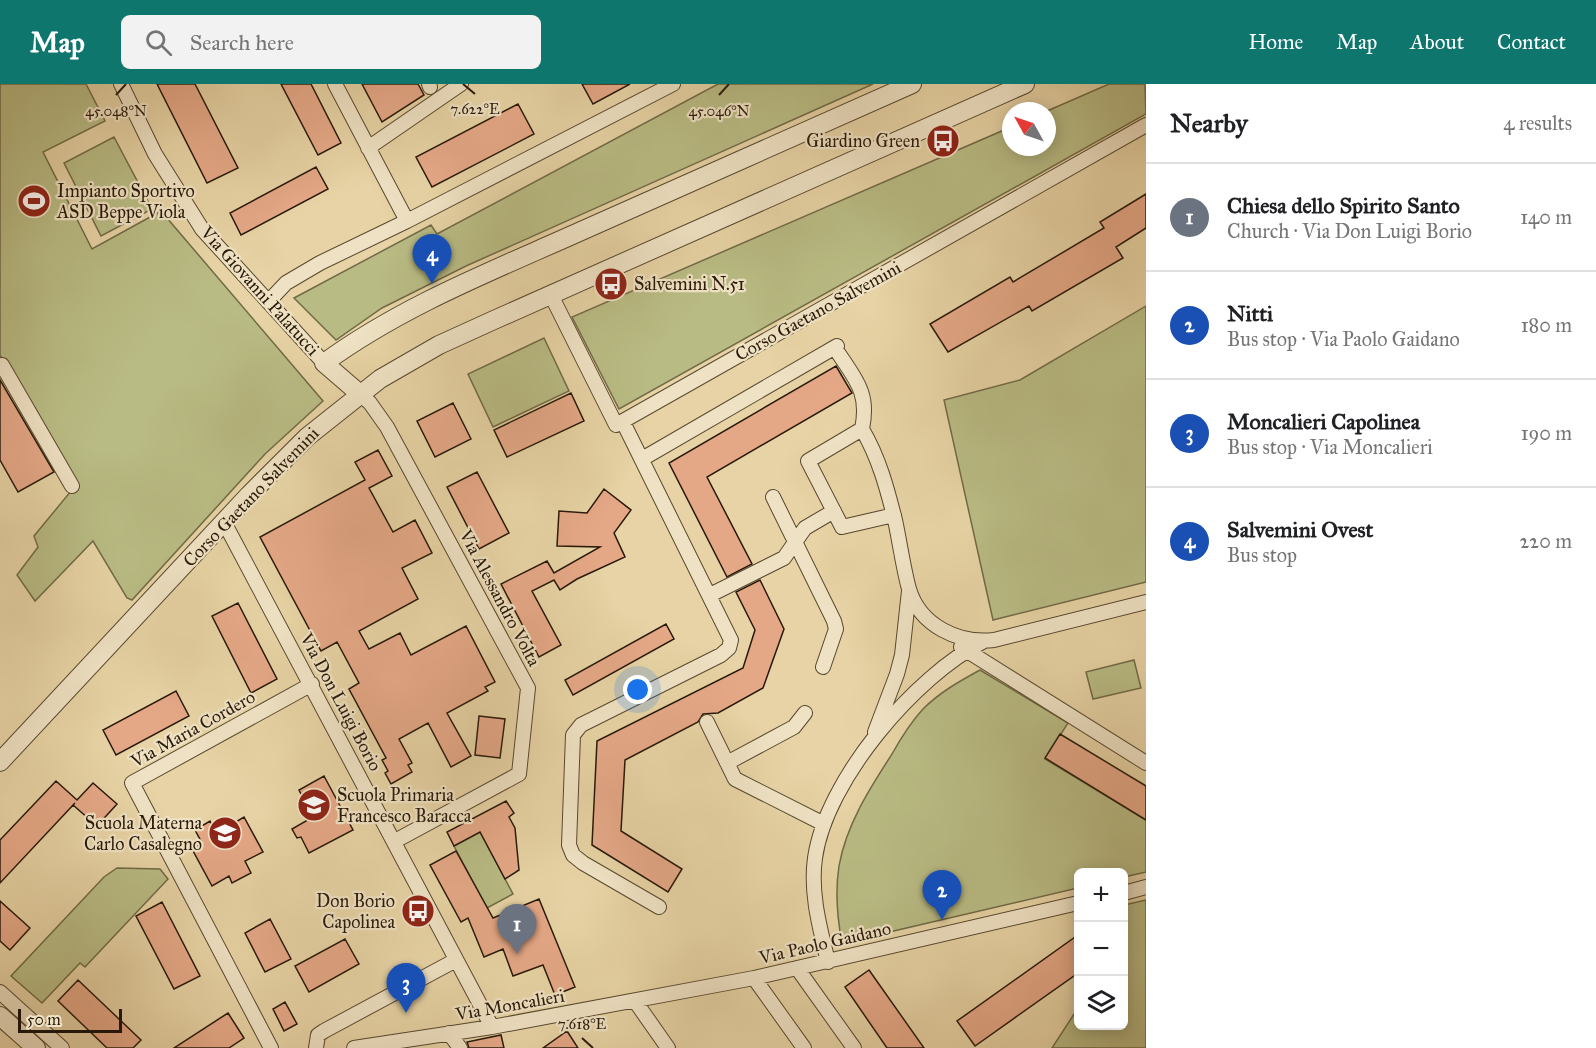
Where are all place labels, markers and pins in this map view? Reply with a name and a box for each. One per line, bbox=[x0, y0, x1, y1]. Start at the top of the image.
bus stop icon: Giardino Green bbox=[925, 123, 961, 159]
place label: Giardino Green bbox=[806, 130, 920, 152]
place label: Impianto Sportivo ASD Beppe Viola bbox=[56, 180, 195, 223]
sports icon: Impianto Sportivo ASD Beppe Viola bbox=[16, 183, 52, 219]
pin: 4 bbox=[412, 234, 452, 284]
bus stop icon: Salvemini N.51 bbox=[593, 266, 629, 302]
place label: Salvemini N.51 bbox=[634, 273, 745, 295]
place label: Scuola Primaria Francesco Baracca bbox=[337, 784, 472, 827]
school or university icon: Scuola Primaria Francesco Baracca bbox=[296, 787, 332, 823]
place label: Scuola Materna Carlo Casalegno bbox=[84, 812, 202, 856]
school or university icon: Scuola Materna Carlo Casalegno bbox=[207, 815, 243, 851]
pin: 2 bbox=[922, 870, 962, 920]
place label: Don Borio Capolinea bbox=[316, 890, 395, 933]
bus stop icon: Don Borio Capolinea bbox=[400, 893, 436, 929]
pin: 1 bbox=[498, 904, 536, 954]
pin: 3 bbox=[386, 964, 426, 1013]

